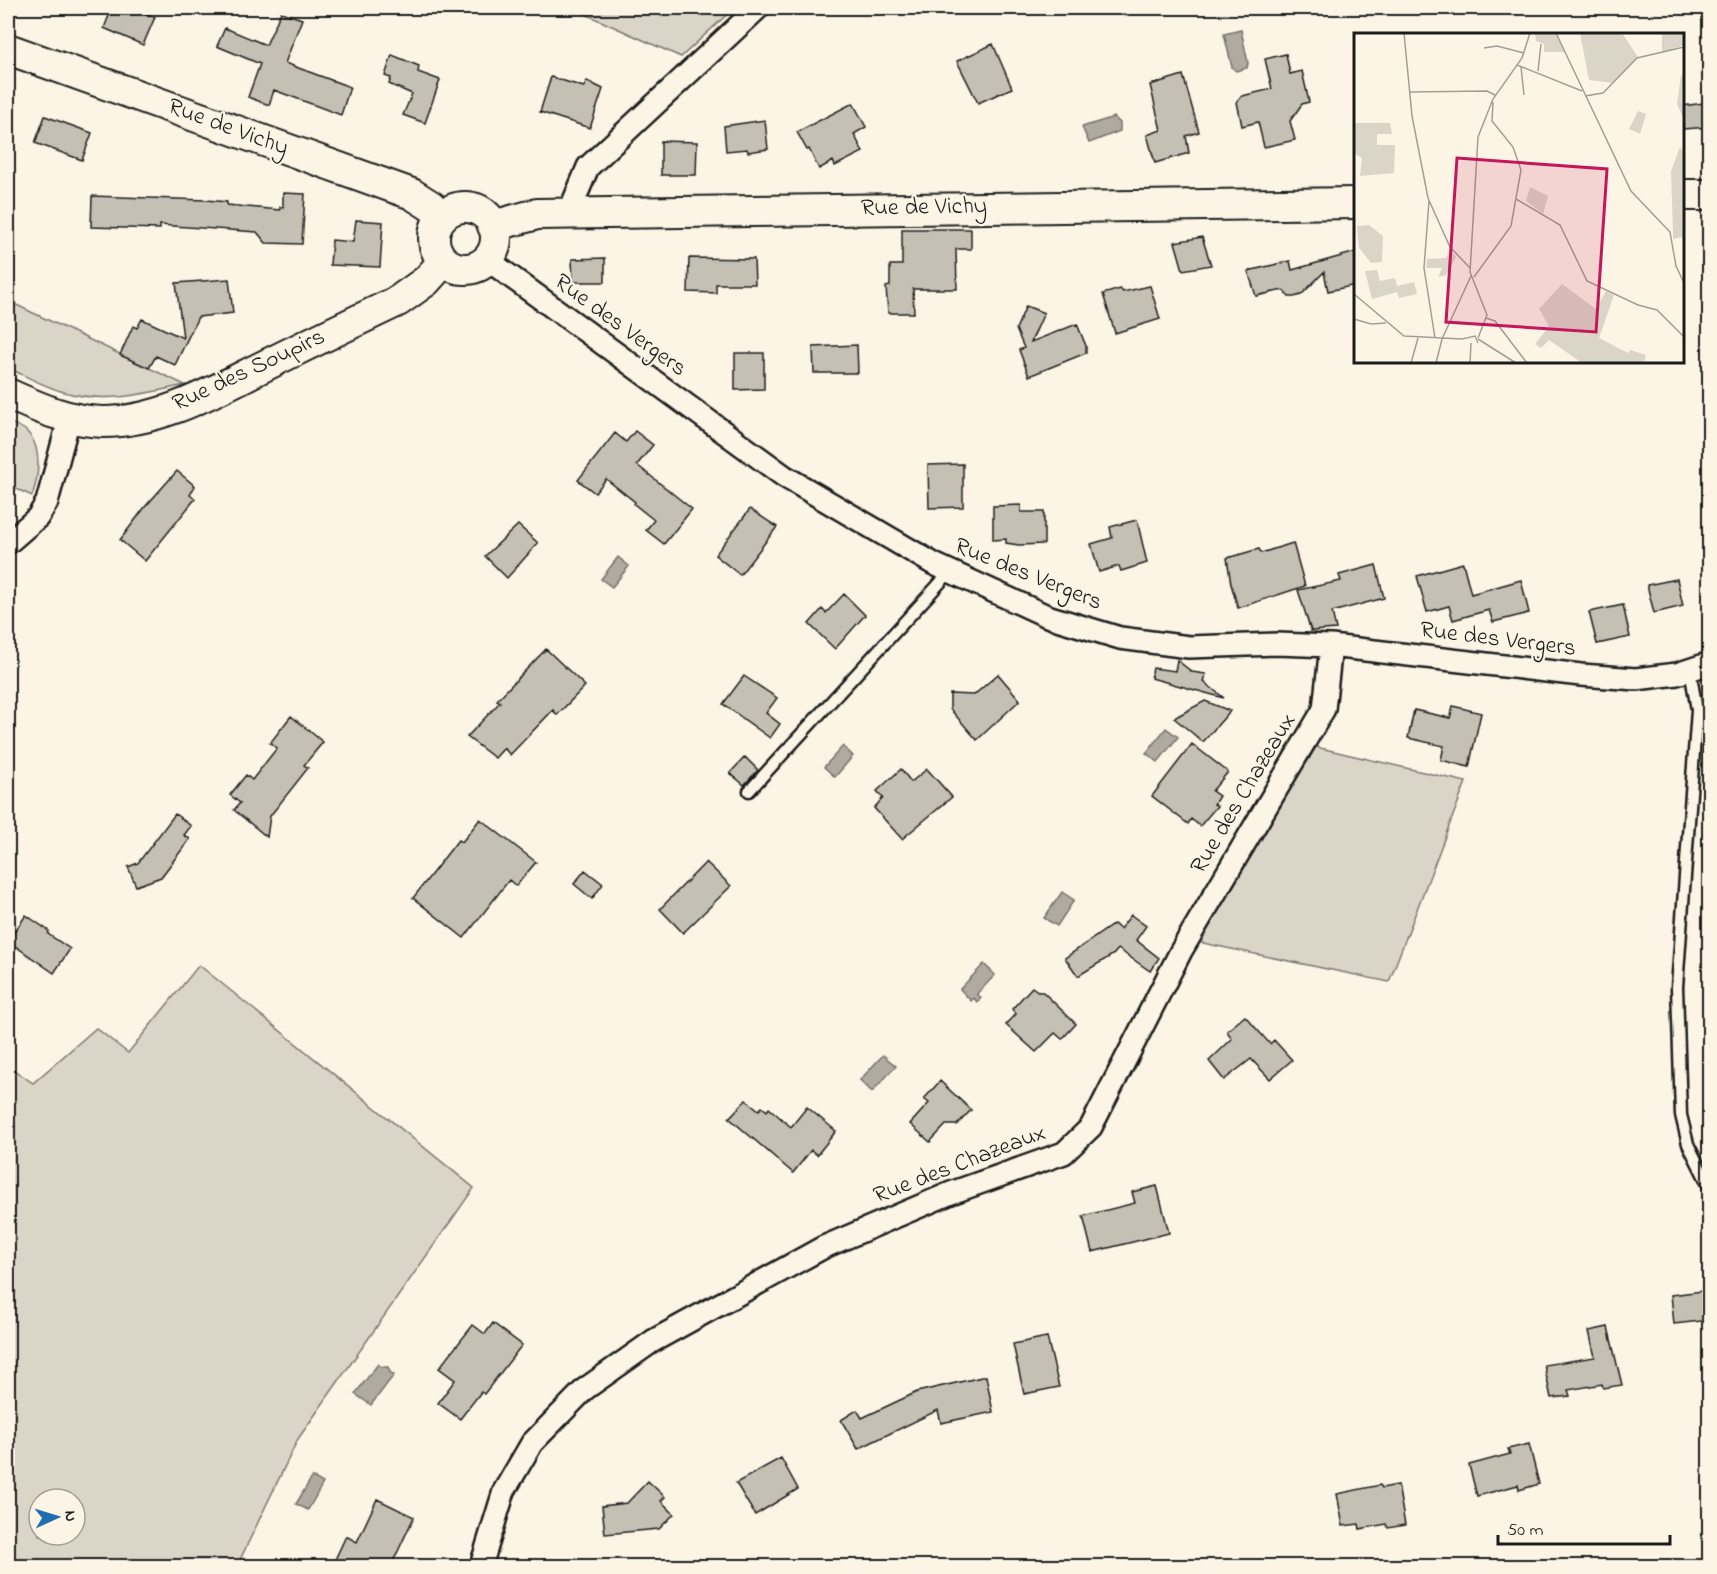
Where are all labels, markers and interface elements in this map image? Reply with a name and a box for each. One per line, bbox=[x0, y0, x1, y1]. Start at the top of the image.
inset map bbox=[1354, 33, 1684, 363]
street label: Rue de Vichy bbox=[162, 90, 293, 167]
street label: Rue de Vichy bbox=[861, 189, 987, 228]
street label: Rue des Vergers bbox=[546, 266, 694, 386]
street label: Rue des Soupirs bbox=[167, 320, 331, 422]
street label: Rue des Vergers bbox=[949, 529, 1107, 621]
street label: Rue des Vergers bbox=[1418, 613, 1578, 667]
street label: Rue des Chazeaux bbox=[1182, 707, 1306, 881]
street label: Rue des Chazeaux bbox=[869, 1116, 1051, 1214]
north arrow bbox=[27, 1487, 87, 1547]
scale bar bbox=[1498, 1508, 1670, 1546]
text: N bbox=[58, 1510, 82, 1523]
text: 50 m bbox=[1507, 1518, 1544, 1544]

